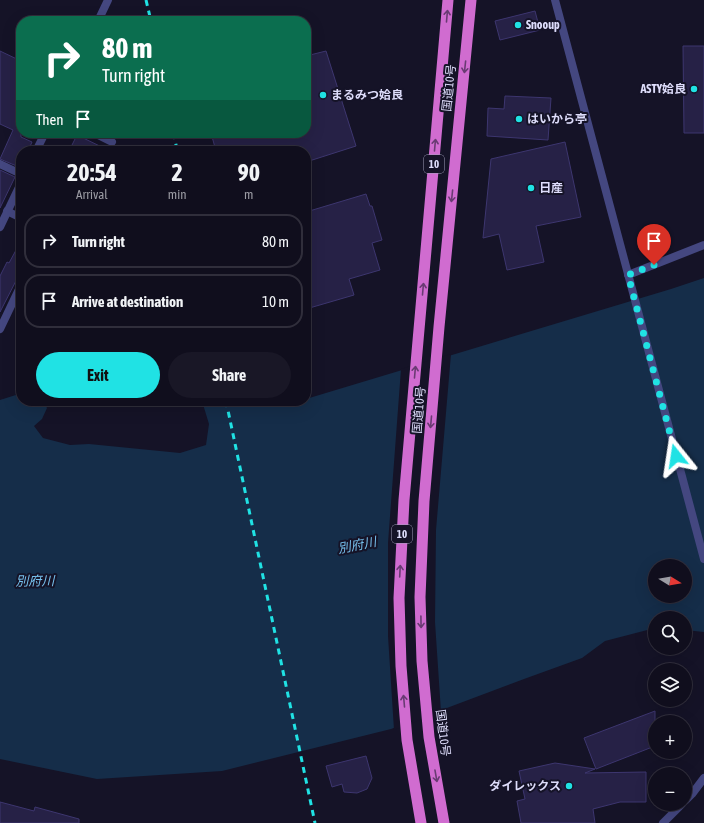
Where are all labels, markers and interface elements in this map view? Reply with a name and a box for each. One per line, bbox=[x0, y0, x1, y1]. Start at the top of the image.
one-way arrow bbox=[443, 10, 450, 23]
place label: Snooup bbox=[526, 18, 560, 32]
marker: Snooup bbox=[513, 20, 523, 30]
icon: right bbox=[36, 32, 88, 84]
text: 80 m bbox=[102, 32, 152, 64]
one-way arrow bbox=[461, 60, 468, 73]
street label: 国道10号 bbox=[440, 64, 458, 112]
text: Turn right bbox=[102, 65, 165, 86]
place label: ASTY姶良 bbox=[639, 82, 686, 96]
marker: ASTY姶良 bbox=[689, 84, 699, 94]
place label: まるみつ姶良 bbox=[331, 88, 403, 102]
marker: まるみつ姶良 bbox=[318, 90, 328, 100]
icon: arrive bbox=[72, 108, 94, 130]
text: Then bbox=[36, 111, 64, 128]
place label: はいから亭 bbox=[527, 112, 587, 126]
marker: はいから亭 bbox=[514, 114, 524, 124]
one-way arrow bbox=[432, 139, 439, 152]
road number: 10 bbox=[424, 155, 444, 173]
text: 20:54 bbox=[67, 159, 117, 186]
text: 2 bbox=[172, 159, 183, 186]
text: 90 bbox=[237, 159, 260, 186]
place label: 日産 bbox=[539, 181, 563, 195]
marker: 日産 bbox=[526, 183, 536, 193]
text: Arrival bbox=[76, 187, 108, 202]
text: min bbox=[168, 187, 186, 202]
text: m bbox=[244, 187, 253, 202]
one-way arrow bbox=[448, 189, 456, 202]
pin bbox=[637, 224, 671, 265]
icon: right bbox=[38, 230, 60, 252]
icon: arrive bbox=[643, 230, 665, 252]
text: Turn right bbox=[72, 233, 125, 250]
text: 80 m bbox=[262, 233, 289, 250]
one-way arrow bbox=[419, 283, 426, 296]
icon: arrive bbox=[38, 290, 60, 312]
text: Arrive at destination bbox=[72, 293, 183, 310]
text: 10 m bbox=[262, 293, 289, 310]
button: Exit bbox=[36, 352, 160, 398]
button: Share bbox=[168, 352, 291, 398]
one-way arrow bbox=[412, 366, 419, 379]
street label: 国道10号 bbox=[410, 386, 428, 434]
one-way arrow bbox=[427, 415, 435, 428]
position arrow bbox=[655, 435, 697, 477]
road number: 10 bbox=[392, 525, 412, 543]
water label: 別府川 bbox=[336, 534, 380, 556]
north arrow bbox=[648, 559, 692, 603]
map controls bbox=[648, 559, 692, 811]
one-way arrow bbox=[397, 565, 404, 578]
water label: 別府川 bbox=[15, 573, 57, 589]
button: search bbox=[648, 611, 692, 655]
one-way arrow bbox=[417, 615, 425, 628]
button: layers bbox=[648, 663, 692, 707]
one-way arrow bbox=[400, 695, 408, 708]
street label: 国道10号 bbox=[433, 709, 453, 757]
button: + bbox=[648, 715, 692, 759]
button: − bbox=[648, 767, 692, 811]
one-way arrow bbox=[432, 769, 440, 782]
place label: ダイレックス bbox=[489, 779, 561, 793]
marker: ダイレックス bbox=[564, 781, 574, 791]

